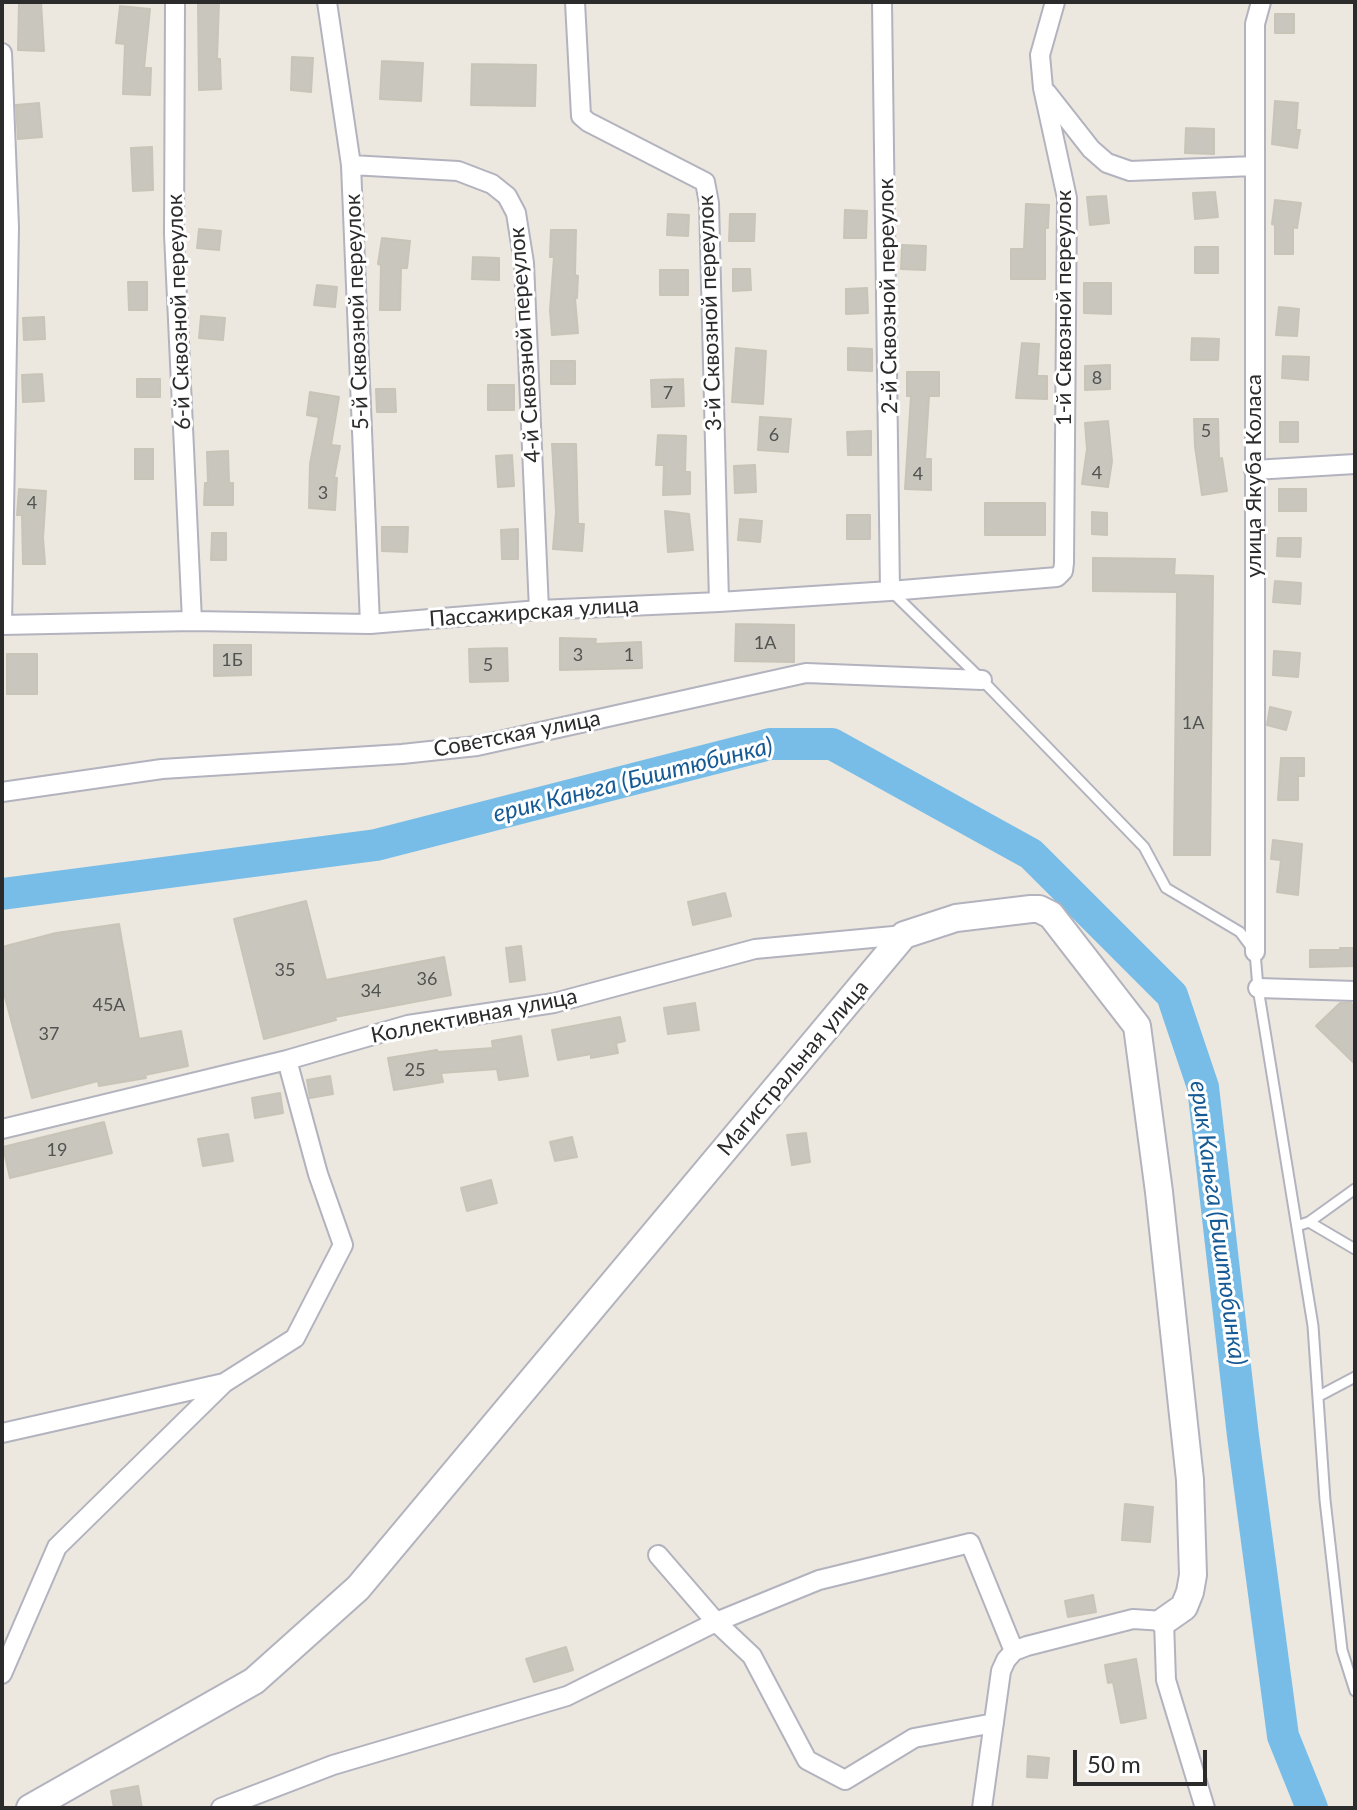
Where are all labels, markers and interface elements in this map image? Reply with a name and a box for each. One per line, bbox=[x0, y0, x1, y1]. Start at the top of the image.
street label: 2-й Сквозной переулок bbox=[873, 178, 903, 414]
street label: 1-й Сквозной переулок bbox=[1051, 190, 1077, 426]
street label: 6-й Сквозной переулок bbox=[162, 194, 196, 430]
street label: 5-й Сквозной переулок bbox=[340, 194, 374, 430]
street label: 3-й Сквозной переулок bbox=[693, 195, 727, 431]
street label: 4-й Сквозной переулок bbox=[504, 226, 546, 464]
house number: 8 bbox=[1092, 367, 1102, 389]
street label: улица Якуба Коласа bbox=[1241, 374, 1267, 578]
house number: 7 bbox=[663, 382, 673, 404]
house number: 5 bbox=[1201, 420, 1211, 442]
house number: 6 bbox=[769, 424, 779, 446]
house number: 4 bbox=[1092, 462, 1102, 484]
house number: 4 bbox=[913, 463, 923, 485]
house number: 3 bbox=[318, 482, 328, 504]
house number: 4 bbox=[27, 492, 37, 514]
street label: Пассажирская улица bbox=[428, 591, 640, 633]
house number: 1А bbox=[754, 632, 776, 654]
house number: 3 bbox=[573, 644, 583, 666]
house number: 1 bbox=[624, 644, 634, 666]
house number: 1Б bbox=[221, 649, 243, 671]
house number: 5 bbox=[483, 654, 493, 676]
street label: Советская улица bbox=[431, 705, 603, 763]
house number: 1А bbox=[1182, 712, 1204, 734]
water label: ерик Каньга (Биштюбинка) bbox=[490, 731, 776, 829]
house number: 35 bbox=[275, 959, 295, 981]
house number: 36 bbox=[417, 968, 437, 990]
street label: Магистральная улица bbox=[712, 975, 874, 1161]
house number: 34 bbox=[361, 980, 381, 1002]
street label: Коллективная улица bbox=[369, 983, 579, 1049]
house number: 45А bbox=[92, 994, 126, 1016]
house number: 37 bbox=[39, 1023, 59, 1045]
house number: 25 bbox=[405, 1059, 425, 1081]
water label: ерик Каньга (Биштюбинка) bbox=[1184, 1079, 1252, 1367]
house number: 19 bbox=[47, 1139, 67, 1161]
scale bar bbox=[1077, 1734, 1211, 1784]
text: 50 m bbox=[1087, 1749, 1141, 1778]

